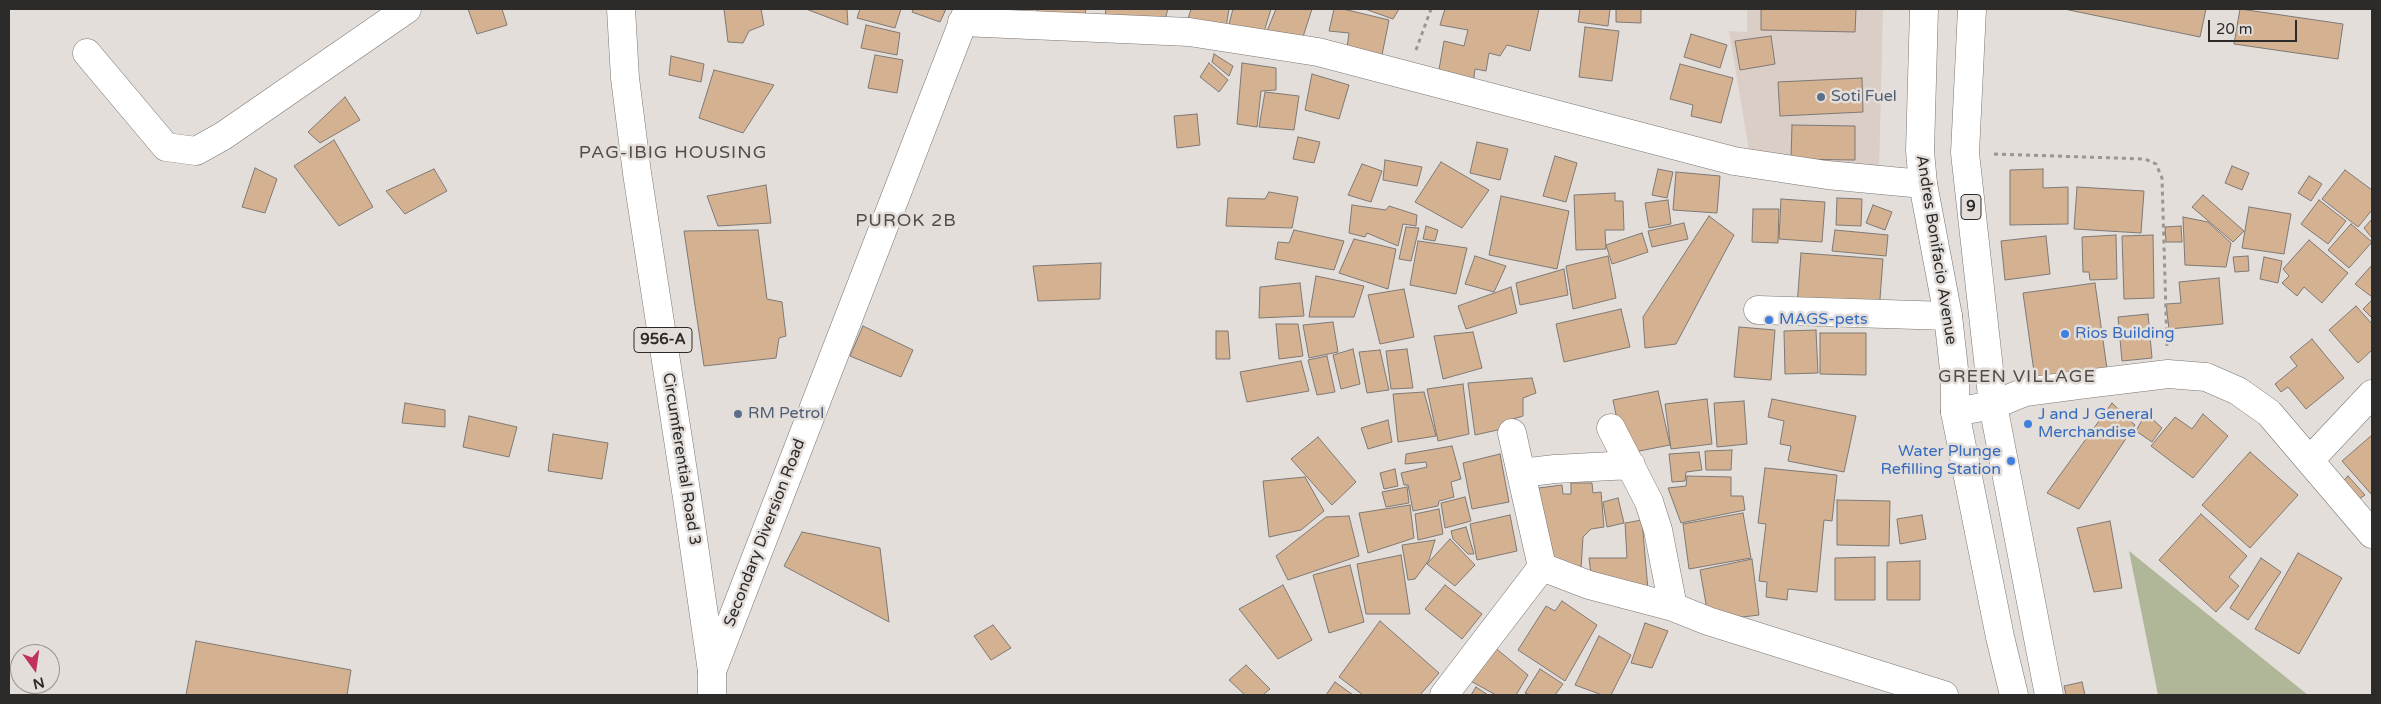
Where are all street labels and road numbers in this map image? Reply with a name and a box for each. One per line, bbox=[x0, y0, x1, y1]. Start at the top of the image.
street label: Andres Bonifacio Avenue bbox=[1912, 154, 1960, 346]
road number: 9 bbox=[1961, 194, 1981, 220]
road number: 956-A bbox=[634, 328, 692, 352]
street label: Circumferential Road 3 bbox=[658, 371, 704, 547]
street label: Secondary Diversion Road bbox=[720, 436, 810, 630]

